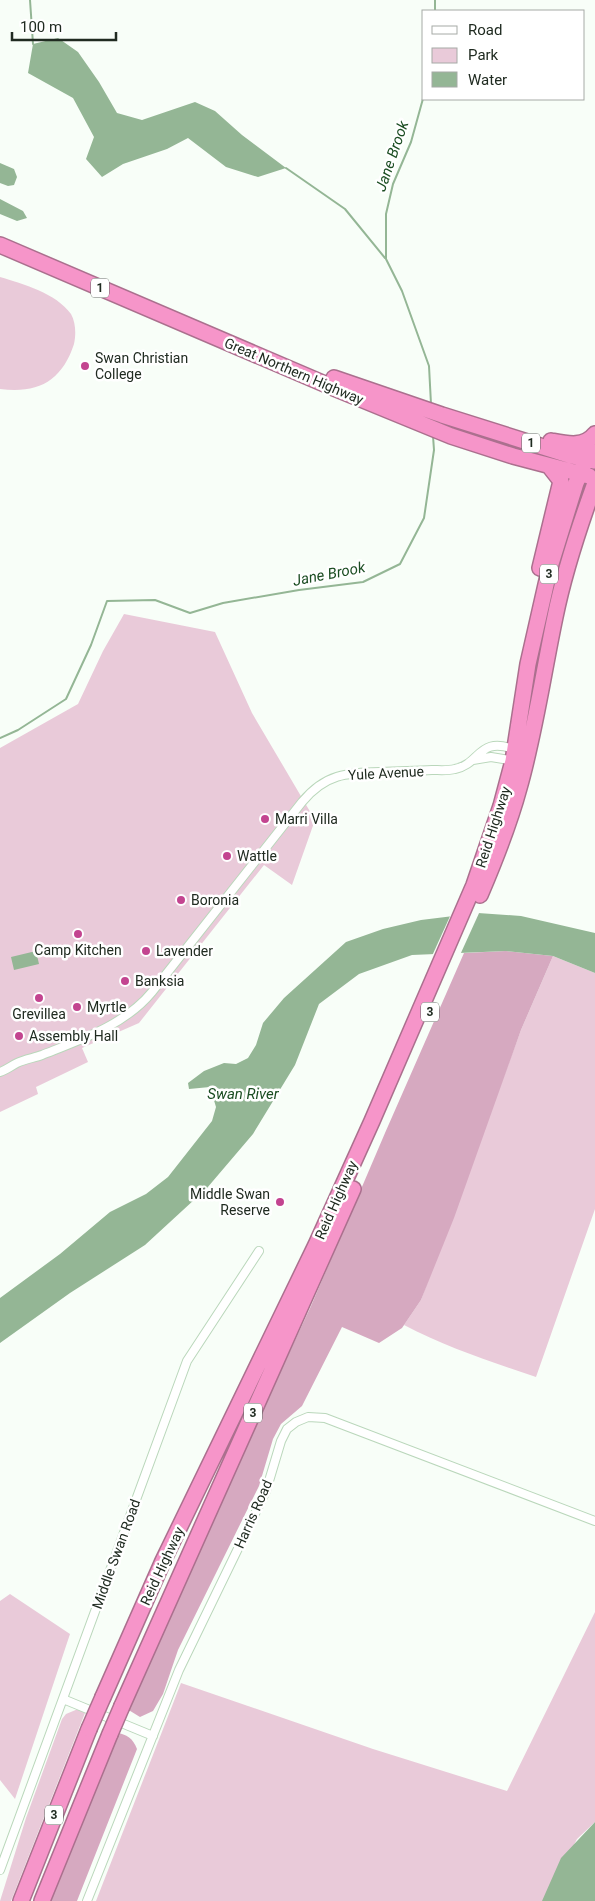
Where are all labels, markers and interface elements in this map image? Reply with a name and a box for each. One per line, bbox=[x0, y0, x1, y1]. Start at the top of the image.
scale bar bbox=[12, 10, 116, 42]
legend bbox=[422, 10, 585, 100]
text: 100 m bbox=[20, 18, 62, 36]
text: Road bbox=[468, 21, 502, 39]
text: Park bbox=[468, 46, 499, 64]
text: Water bbox=[468, 71, 507, 89]
water label: Jane Brook bbox=[372, 118, 413, 194]
road number: 1 bbox=[91, 278, 109, 298]
street label: Great Northern Highway bbox=[222, 334, 366, 408]
place label: Swan Christian College bbox=[95, 350, 188, 382]
marker: Swan Christian College bbox=[79, 360, 91, 372]
road number: 1 bbox=[522, 433, 540, 452]
water label: Jane Brook bbox=[291, 558, 367, 590]
road number: 3 bbox=[540, 564, 558, 584]
street label: Yule Avenue bbox=[348, 763, 424, 783]
street label: Reid Highway bbox=[472, 784, 514, 870]
place label: Marri Villa bbox=[275, 811, 338, 827]
marker: Marri Villa bbox=[259, 813, 271, 825]
place label: Wattle bbox=[237, 848, 277, 864]
marker: Wattle bbox=[221, 850, 233, 862]
place label: Boronia bbox=[191, 892, 239, 908]
marker: Boronia bbox=[175, 894, 187, 906]
marker: Camp Kitchen bbox=[72, 928, 84, 940]
place label: Camp Kitchen bbox=[34, 942, 122, 958]
place label: Lavender bbox=[156, 943, 213, 959]
marker: Lavender bbox=[140, 945, 152, 957]
place label: Banksia bbox=[135, 973, 184, 989]
marker: Banksia bbox=[119, 975, 131, 987]
marker: Grevillea bbox=[33, 992, 45, 1004]
place label: Myrtle bbox=[87, 999, 126, 1015]
marker: Myrtle bbox=[71, 1001, 83, 1013]
road number: 3 bbox=[421, 1002, 439, 1022]
place label: Grevillea bbox=[12, 1006, 66, 1022]
place label: Assembly Hall bbox=[29, 1028, 118, 1044]
marker: Assembly Hall bbox=[13, 1030, 25, 1042]
water label: Swan River bbox=[207, 1085, 280, 1103]
street label: Reid Highway bbox=[312, 1158, 361, 1242]
place label: Middle Swan Reserve bbox=[190, 1186, 270, 1218]
marker: Middle Swan Reserve bbox=[274, 1196, 286, 1208]
road number: 3 bbox=[244, 1404, 262, 1422]
street label: Harris Road bbox=[231, 1477, 275, 1551]
street label: Middle Swan Road bbox=[89, 1497, 143, 1611]
street label: Reid Highway bbox=[137, 1524, 187, 1608]
road number: 3 bbox=[45, 1806, 63, 1824]

